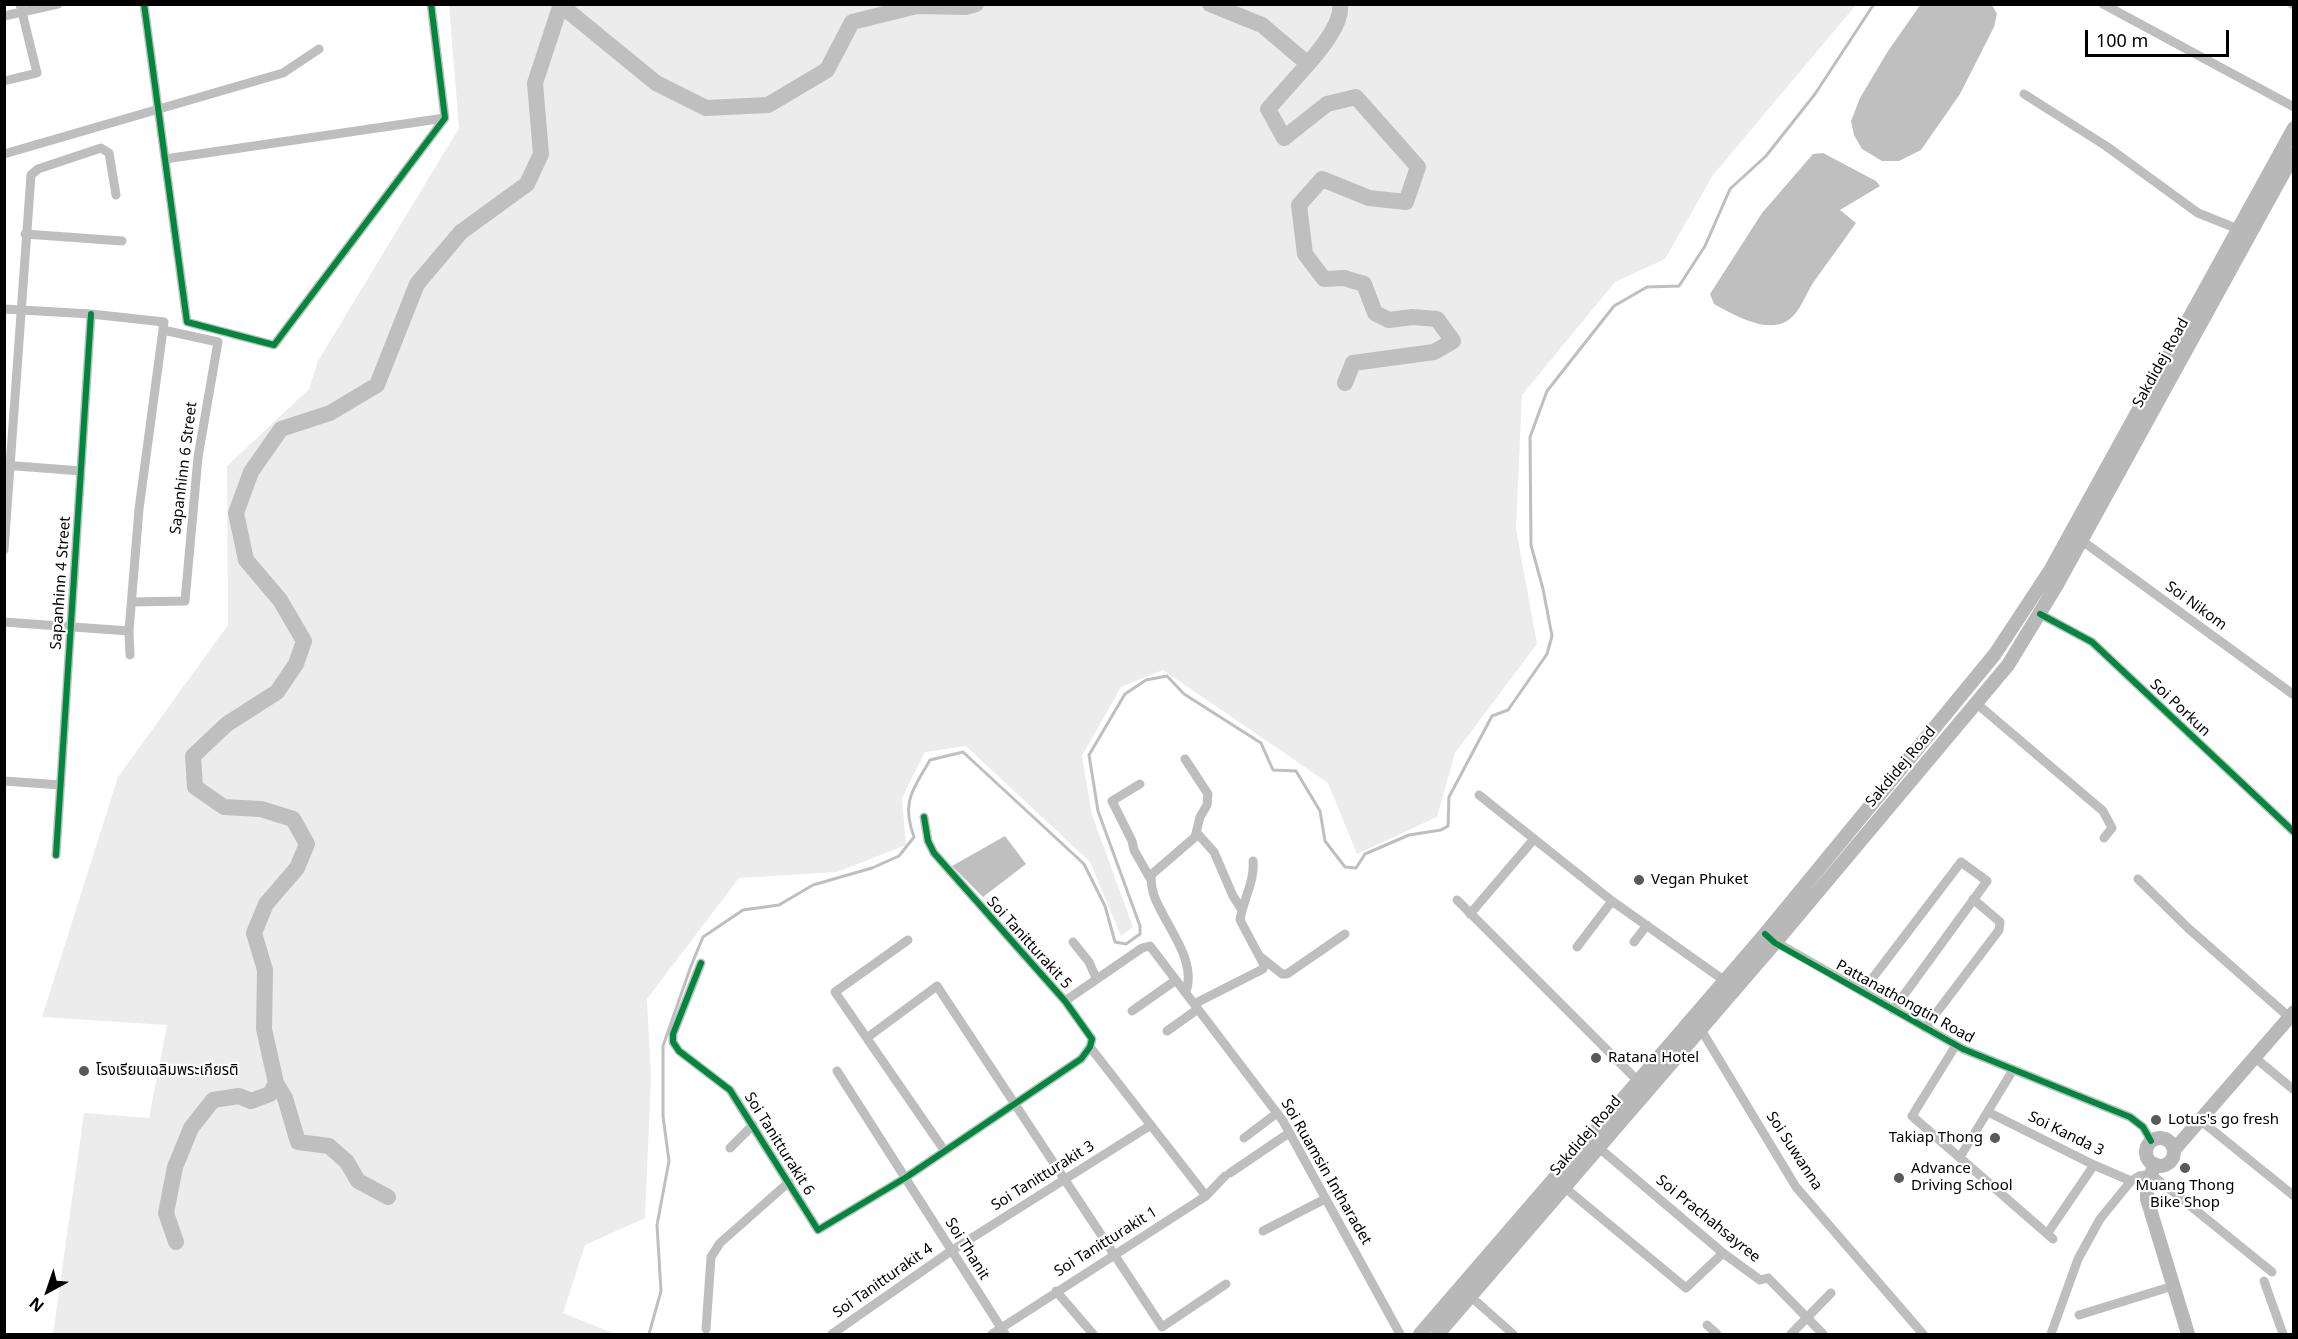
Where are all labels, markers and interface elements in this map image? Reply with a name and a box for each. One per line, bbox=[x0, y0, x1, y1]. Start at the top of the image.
scale bar bbox=[2088, 18, 2232, 56]
text: 100 m bbox=[2096, 28, 2148, 52]
street label: Sakdidej Road bbox=[2129, 315, 2193, 411]
street label: Sapanhinn 6 Street bbox=[167, 401, 201, 535]
street label: Sapanhinn 4 Street bbox=[47, 516, 75, 650]
street label: Soi Nikom bbox=[2162, 578, 2230, 634]
street label: Soi Porkun bbox=[2146, 676, 2214, 740]
street label: Sakdidej Road bbox=[1862, 723, 1940, 811]
place label: Vegan Phuket bbox=[1651, 871, 1748, 889]
marker: Vegan Phuket bbox=[1632, 873, 1646, 887]
street label: Soi Tanitturakit 5 bbox=[983, 893, 1075, 993]
street label: Pattanathongtin Road bbox=[1833, 957, 1977, 1047]
place label: Ratana Hotel bbox=[1608, 1049, 1699, 1067]
marker: Ratana Hotel bbox=[1589, 1051, 1603, 1065]
place label: โรงเรียนเฉลิมพระเกียรติ bbox=[96, 1062, 239, 1080]
marker: โรงเรียนเฉลิมพระเกียรติ bbox=[77, 1064, 91, 1078]
street label: Soi Tanitturakit 6 bbox=[740, 1089, 818, 1199]
street label: Sakdidej Road bbox=[1547, 1093, 1625, 1179]
street label: Soi Ruamsin Intharadet bbox=[1277, 1096, 1375, 1248]
street label: Soi Suwanna bbox=[1762, 1108, 1826, 1194]
street label: Soi Kanda 3 bbox=[2025, 1108, 2107, 1160]
place label: Lotus's go fresh bbox=[2168, 1111, 2279, 1129]
marker: Lotus's go fresh bbox=[2149, 1113, 2163, 1127]
place label: Takiap Thong bbox=[1889, 1129, 1983, 1147]
marker: Takiap Thong bbox=[1988, 1131, 2002, 1145]
street label: Soi Tanitturakit 3 bbox=[988, 1137, 1098, 1215]
place label: Advance Driving School bbox=[1911, 1160, 2013, 1195]
marker: Muang Thong Bike Shop bbox=[2178, 1161, 2192, 1175]
marker: Advance Driving School bbox=[1892, 1171, 1906, 1185]
street label: Soi Prachahsayree bbox=[1652, 1172, 1764, 1266]
place label: Muang Thong Bike Shop bbox=[2136, 1177, 2234, 1212]
street label: Soi Tanitturakit 1 bbox=[1051, 1203, 1161, 1281]
street label: Soi Thanit bbox=[941, 1215, 993, 1283]
street label: Soi Tanitturakit 4 bbox=[830, 1240, 936, 1322]
north arrow bbox=[18, 1261, 78, 1321]
text: N bbox=[24, 1292, 48, 1317]

